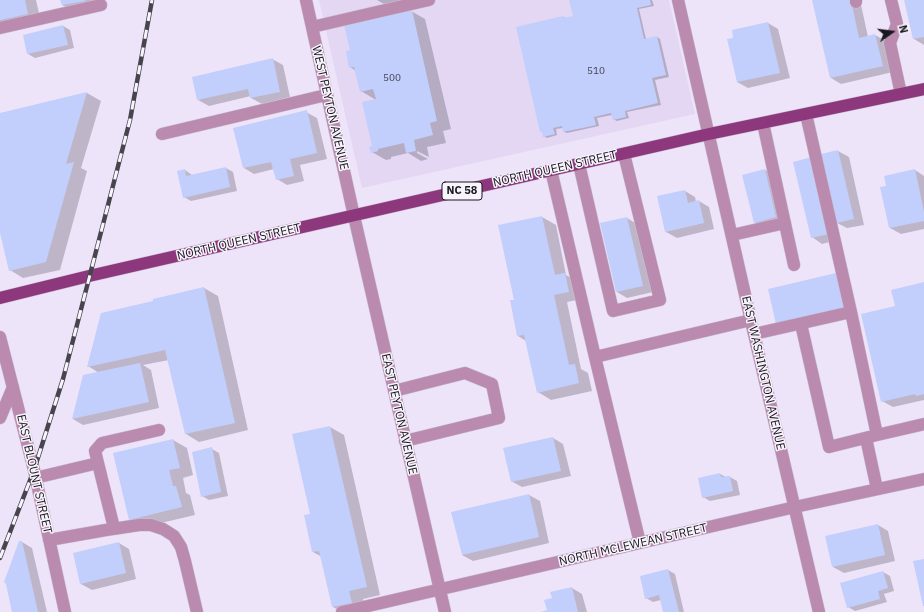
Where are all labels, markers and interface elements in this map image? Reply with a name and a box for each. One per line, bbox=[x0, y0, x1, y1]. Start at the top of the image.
north arrow bbox=[872, 12, 912, 52]
text: N bbox=[896, 24, 911, 35]
street label: WEST PEYTON AVENUE bbox=[309, 45, 351, 171]
house number: 510 bbox=[587, 65, 605, 77]
house number: 500 bbox=[383, 72, 401, 84]
street label: NORTH QUEEN STREET bbox=[492, 148, 618, 190]
road number: NC 58 bbox=[442, 182, 482, 200]
street label: NORTH QUEEN STREET bbox=[176, 221, 302, 263]
street label: EAST WASHINGTON AVENUE bbox=[738, 295, 788, 451]
street label: EAST PEYTON AVENUE bbox=[378, 352, 420, 476]
street label: EAST BLOUNT STREET bbox=[13, 413, 55, 535]
street label: NORTH MCLEWEAN STREET bbox=[557, 521, 709, 569]

